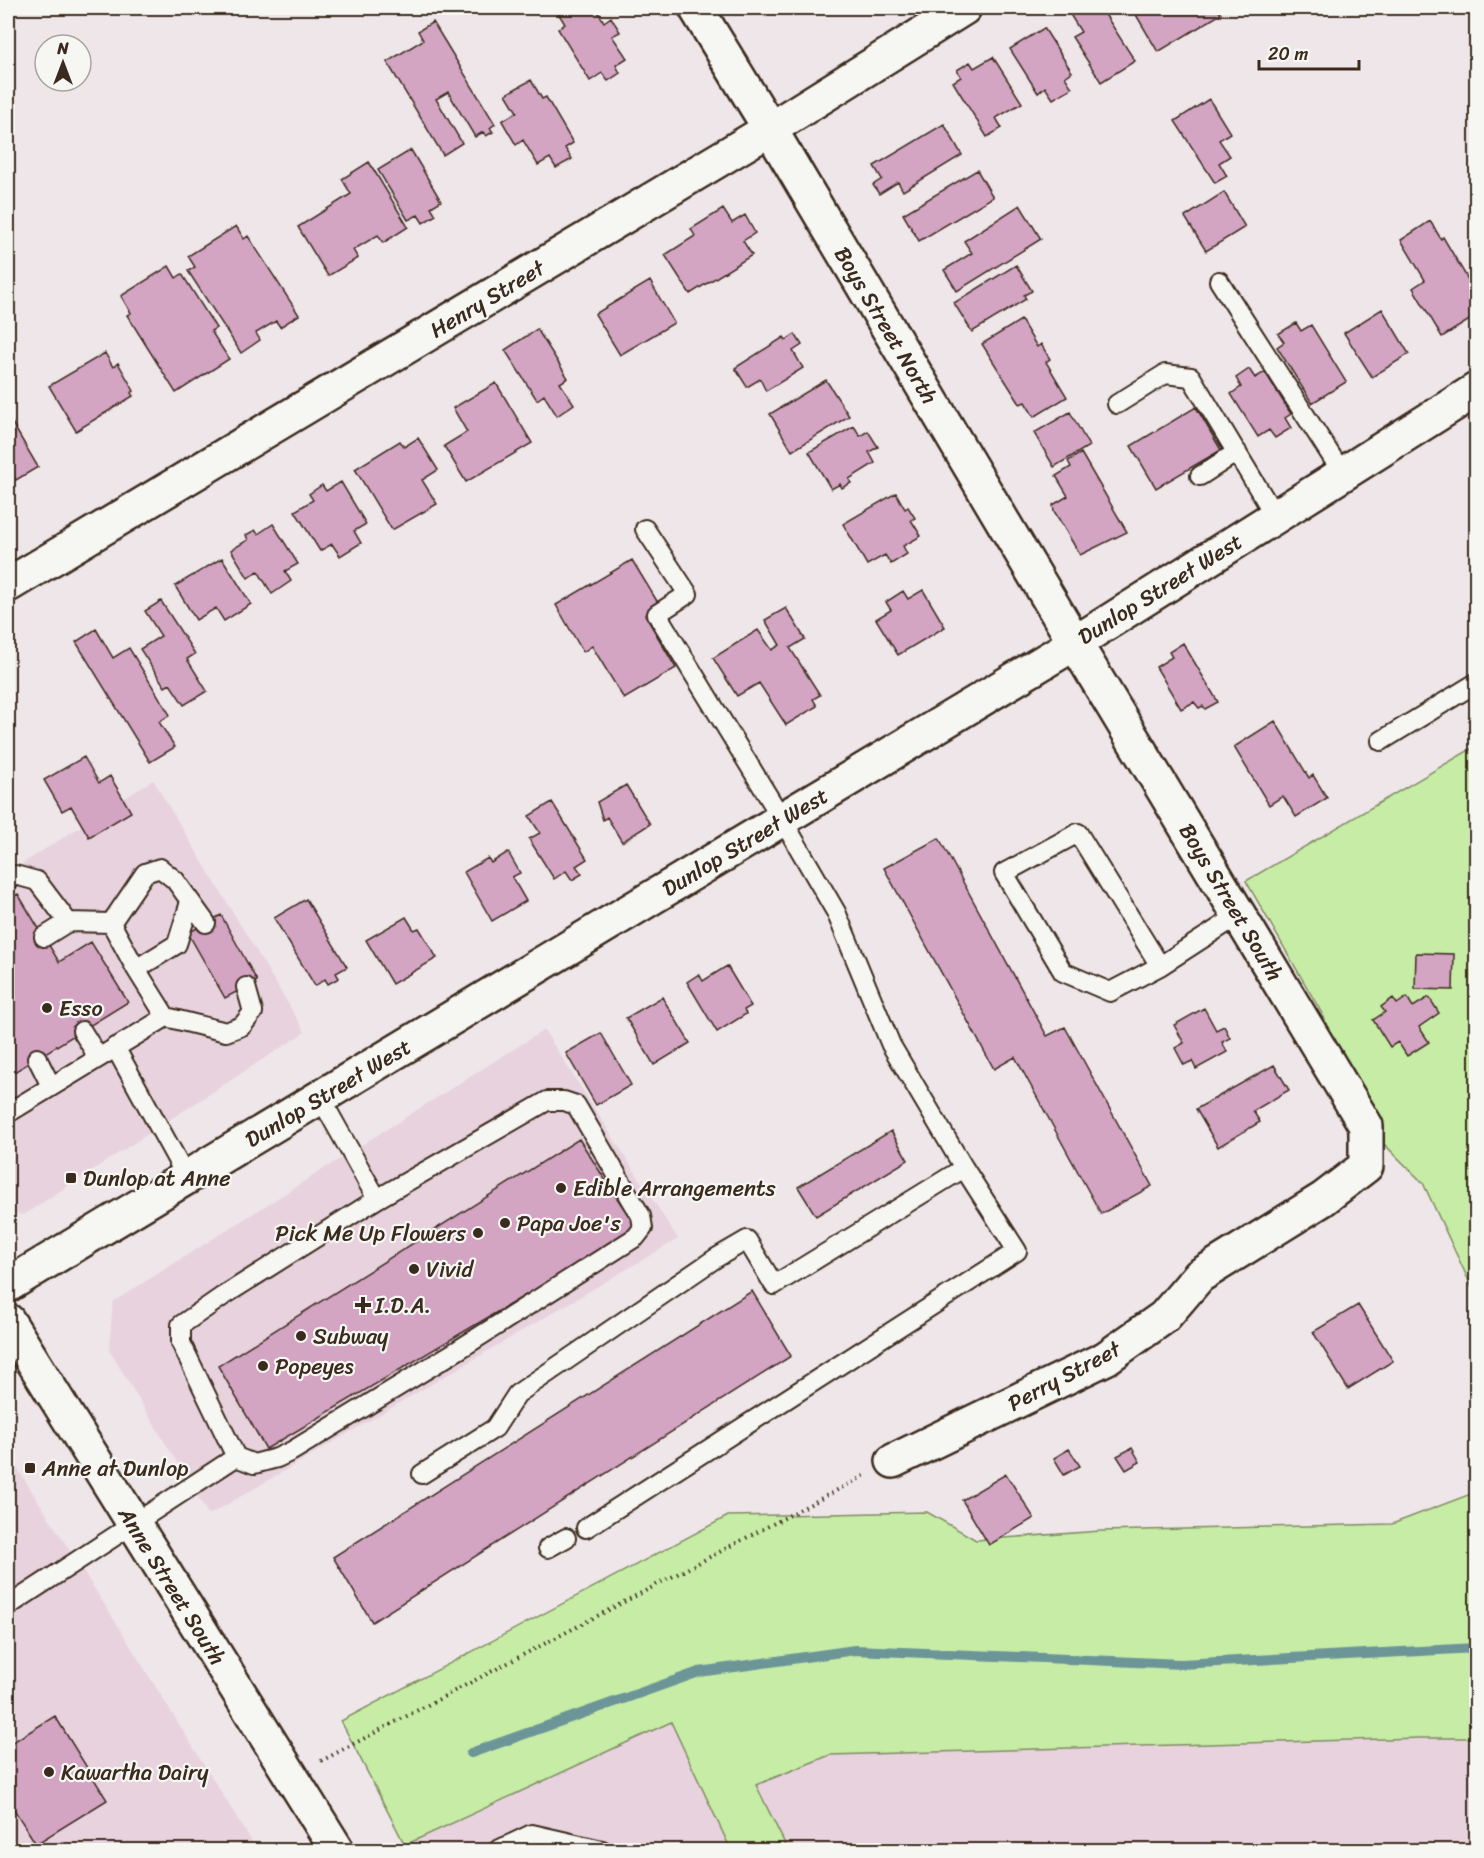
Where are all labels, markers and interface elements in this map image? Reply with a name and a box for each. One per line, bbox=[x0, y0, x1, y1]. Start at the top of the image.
north arrow bbox=[33, 33, 93, 93]
scale bar bbox=[1259, 33, 1360, 71]
text: N bbox=[56, 34, 69, 63]
text: 20 m bbox=[1268, 38, 1308, 70]
street label: Boys Street North bbox=[823, 239, 949, 411]
street label: Henry Street bbox=[422, 249, 553, 349]
street label: Dunlop Street West bbox=[1070, 522, 1251, 655]
street label: Dunlop Street West bbox=[654, 777, 836, 907]
street label: Boys Street South bbox=[1168, 815, 1294, 989]
place label: Esso bbox=[59, 989, 103, 1028]
marker: Esso bbox=[40, 1001, 54, 1015]
street label: Dunlop Street West bbox=[237, 1028, 419, 1158]
place label: Dunlop at Anne bbox=[83, 1159, 231, 1198]
place label: Edible Arrangements bbox=[573, 1169, 777, 1208]
marker: Dunlop at Anne bbox=[64, 1171, 78, 1185]
marker: Edible Arrangements bbox=[554, 1181, 568, 1195]
place label: Papa Joe's bbox=[517, 1204, 622, 1243]
place label: Pick Me Up Flowers bbox=[275, 1214, 467, 1253]
marker: Papa Joe's bbox=[498, 1216, 512, 1230]
marker: Pick Me Up Flowers bbox=[471, 1226, 485, 1240]
place label: Vivid bbox=[426, 1250, 474, 1289]
marker: Vivid bbox=[407, 1262, 421, 1276]
place label: I.D.A. bbox=[374, 1286, 431, 1325]
marker: I.D.A. bbox=[356, 1298, 370, 1312]
place label: Subway bbox=[313, 1317, 389, 1356]
marker: Subway bbox=[294, 1329, 308, 1343]
street label: Perry Street bbox=[1000, 1329, 1129, 1422]
place label: Popeyes bbox=[275, 1347, 354, 1386]
marker: Popeyes bbox=[256, 1359, 270, 1373]
place label: Anne at Dunlop bbox=[41, 1449, 189, 1488]
marker: Anne at Dunlop bbox=[23, 1461, 37, 1475]
street label: Anne Street South bbox=[107, 1498, 237, 1673]
place label: Kawartha Dairy bbox=[61, 1753, 209, 1792]
marker: Kawartha Dairy bbox=[42, 1765, 56, 1779]

